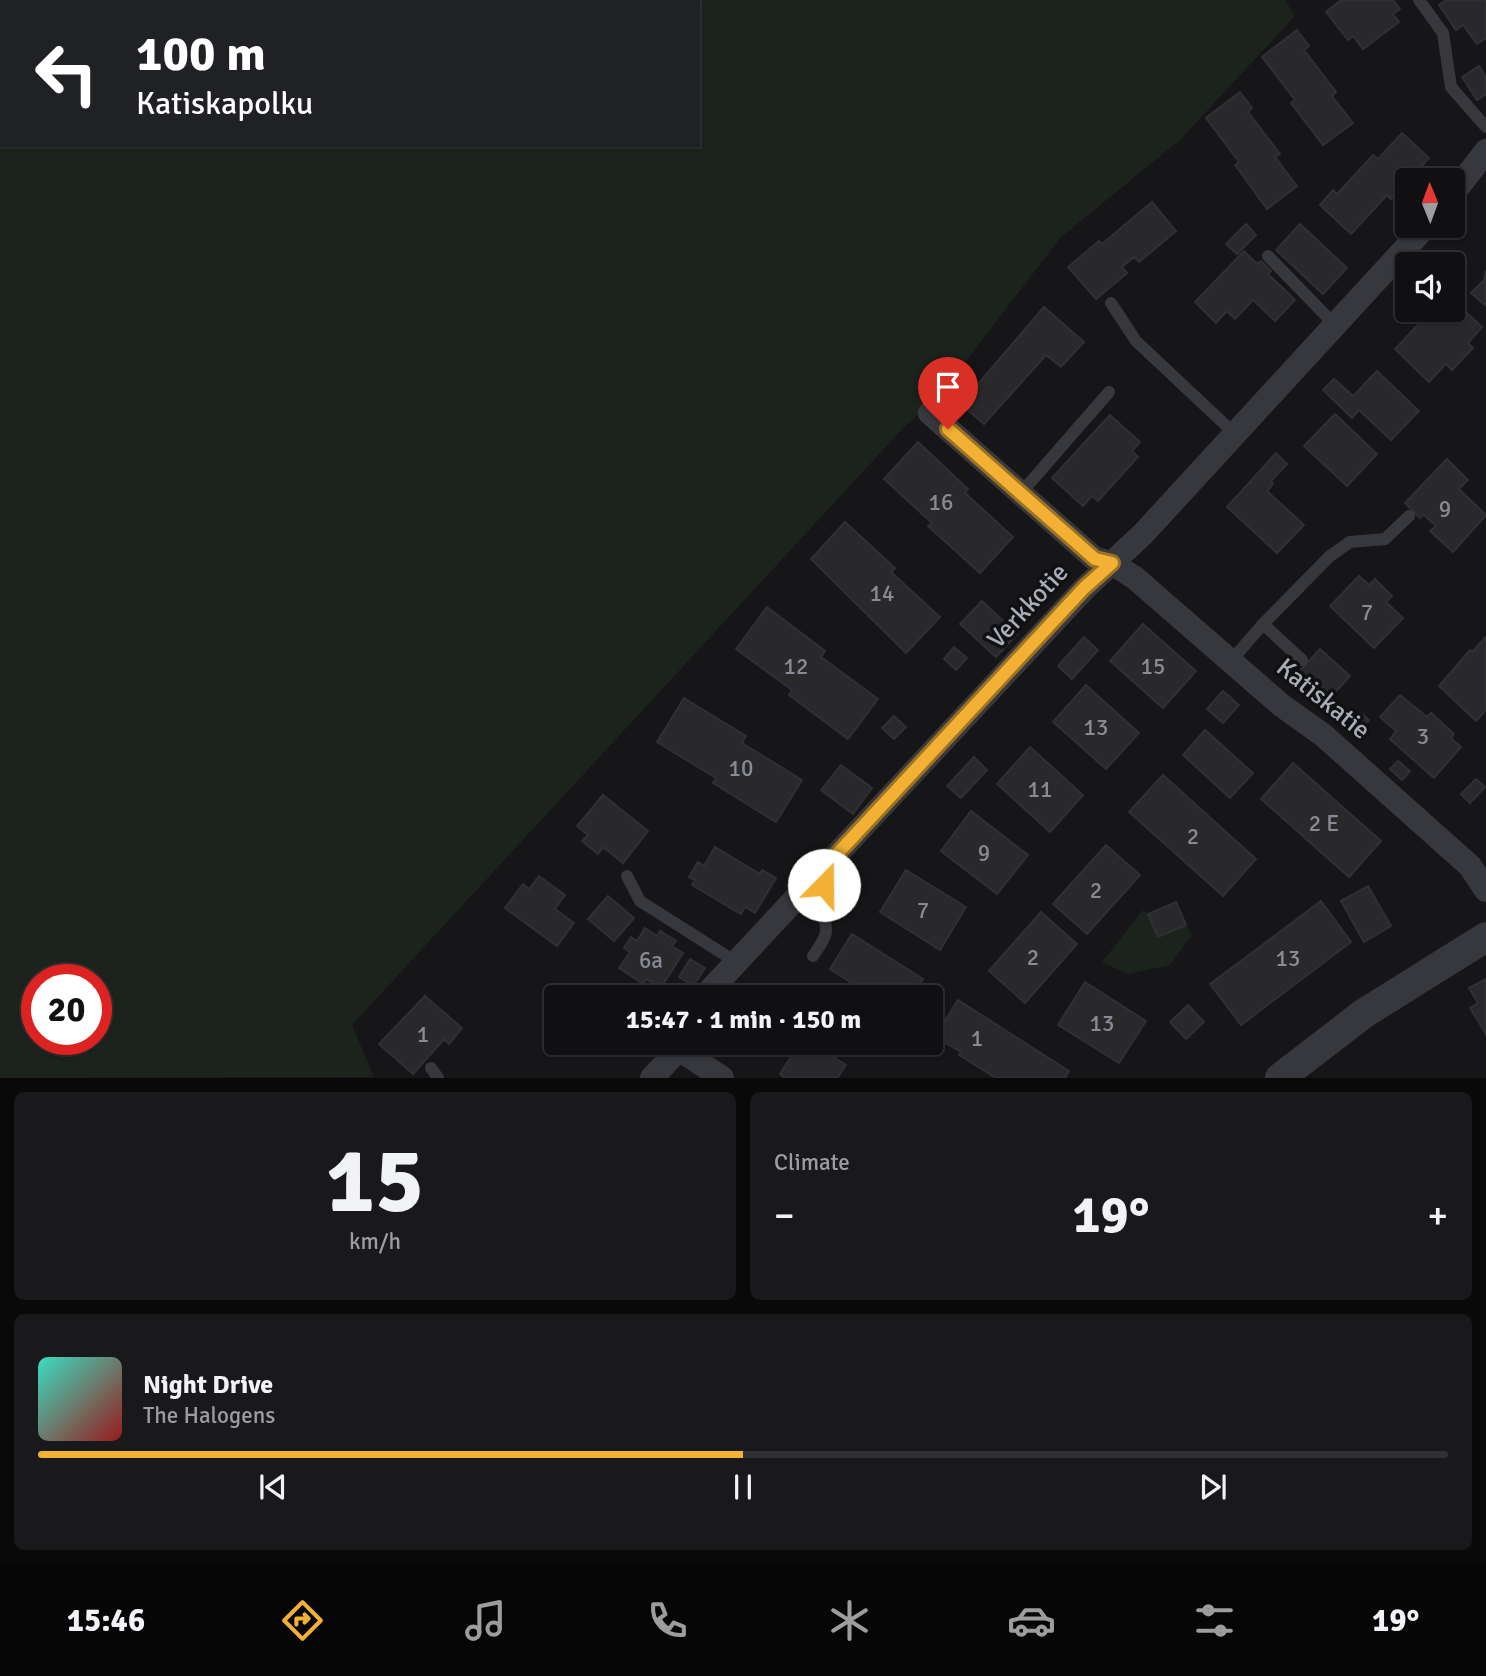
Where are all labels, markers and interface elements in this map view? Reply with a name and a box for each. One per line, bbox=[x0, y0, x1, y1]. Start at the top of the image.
text: 100 m bbox=[136, 24, 266, 84]
icon: left bbox=[21, 28, 112, 119]
text: Katiskapolku bbox=[136, 84, 313, 123]
north arrow bbox=[1395, 168, 1465, 238]
map controls bbox=[1395, 168, 1465, 322]
button: sound bbox=[1395, 252, 1465, 322]
pin bbox=[918, 357, 978, 429]
icon: arrive bbox=[929, 368, 967, 406]
house number: 16 bbox=[929, 488, 953, 517]
house number: 9 bbox=[1439, 495, 1451, 524]
street label: Verkkotie bbox=[981, 557, 1075, 655]
house number: 14 bbox=[870, 579, 894, 608]
house number: 7 bbox=[1361, 598, 1373, 627]
house number: 12 bbox=[784, 652, 808, 681]
house number: 15 bbox=[1141, 652, 1165, 681]
street label: Katiskatie bbox=[1270, 652, 1376, 746]
house number: 13 bbox=[1084, 713, 1108, 742]
house number: 3 bbox=[1417, 722, 1429, 751]
house number: 10 bbox=[729, 754, 753, 783]
house number: 11 bbox=[1028, 775, 1052, 804]
house number: 2 E bbox=[1309, 809, 1339, 838]
house number: 2 bbox=[1187, 822, 1199, 851]
house number: 9 bbox=[978, 839, 990, 868]
position arrow bbox=[787, 848, 861, 922]
house number: 2 bbox=[1090, 876, 1102, 905]
house number: 7 bbox=[917, 896, 929, 925]
house number: 2 bbox=[1027, 943, 1039, 972]
house number: 13 bbox=[1276, 944, 1300, 973]
house number: 6a bbox=[639, 946, 663, 975]
speed limit sign: 20 bbox=[21, 964, 112, 1055]
text: 15:47 · 1 min · 150 m bbox=[626, 1004, 861, 1036]
house number: 13 bbox=[1090, 1009, 1114, 1038]
house number: 1 bbox=[417, 1020, 429, 1049]
house number: 1 bbox=[971, 1024, 983, 1053]
text: 15 bbox=[326, 1125, 424, 1238]
text: Climate bbox=[774, 1148, 850, 1177]
text: 19° bbox=[1073, 1183, 1149, 1247]
text: − bbox=[774, 1192, 795, 1239]
text: + bbox=[1427, 1192, 1448, 1239]
text: km/h bbox=[349, 1227, 401, 1256]
text: Night Drive bbox=[143, 1369, 273, 1401]
text: The Halogens bbox=[143, 1401, 275, 1430]
icon: previous bbox=[254, 1468, 292, 1506]
icon: pause bbox=[724, 1468, 762, 1506]
icon: next bbox=[1194, 1468, 1232, 1506]
icon: directions bbox=[278, 1596, 327, 1645]
icon: music bbox=[461, 1596, 510, 1645]
icon: phone bbox=[643, 1596, 692, 1645]
icon: climate bbox=[825, 1596, 874, 1645]
icon: car bbox=[1007, 1596, 1056, 1645]
icon: filters bbox=[1190, 1596, 1239, 1645]
text: 15:46 bbox=[67, 1601, 145, 1640]
text: 19° bbox=[1372, 1601, 1419, 1640]

